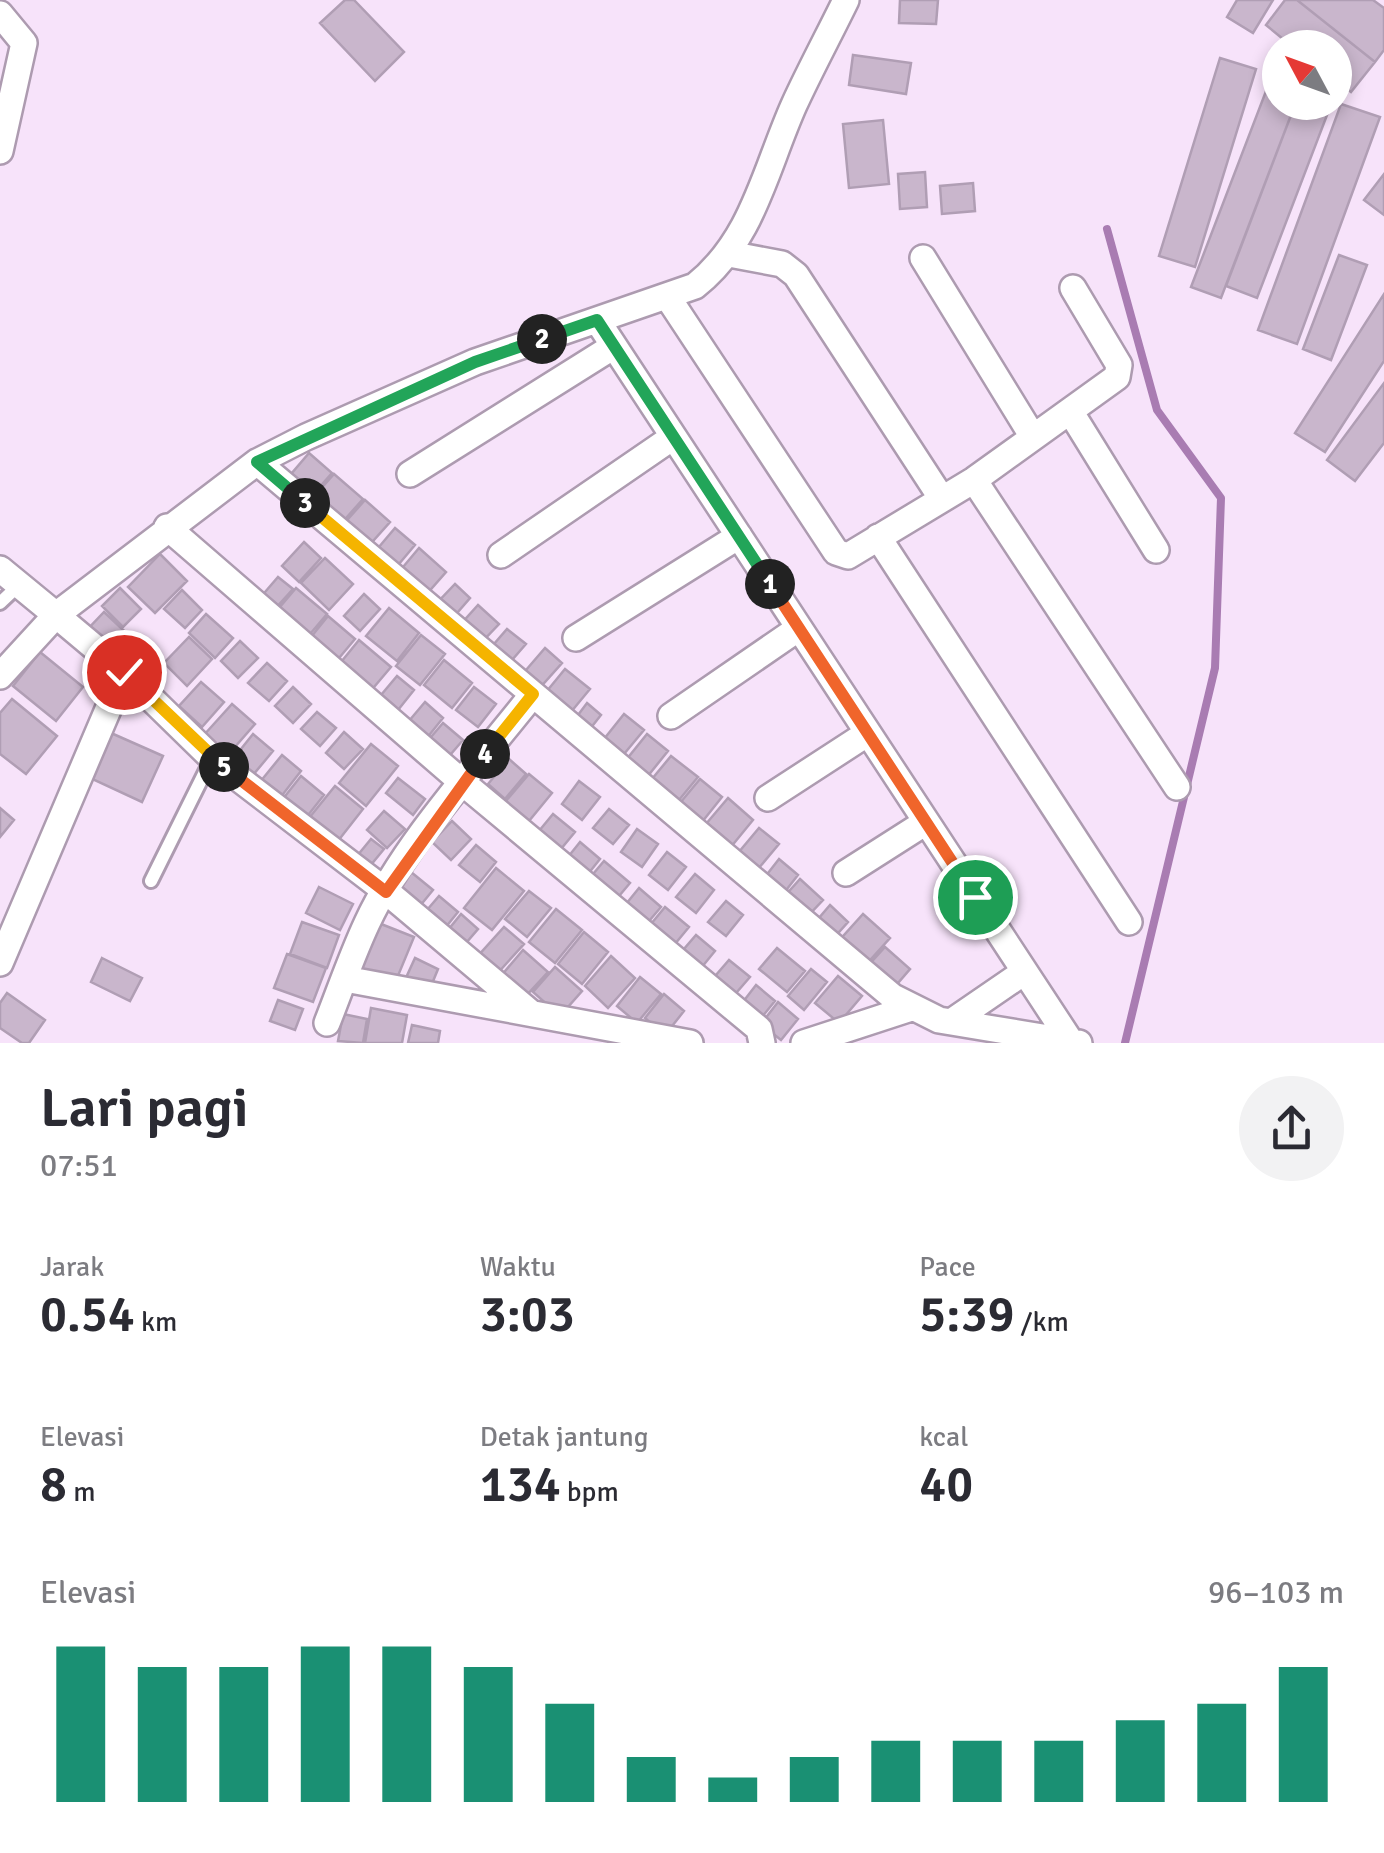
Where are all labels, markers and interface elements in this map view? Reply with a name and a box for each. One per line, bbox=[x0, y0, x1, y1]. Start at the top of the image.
north arrow bbox=[1262, 30, 1352, 120]
map controls bbox=[1262, 30, 1352, 120]
pin: 2 bbox=[517, 314, 567, 364]
text: 2 bbox=[534, 322, 550, 356]
pin: 3 bbox=[280, 478, 330, 528]
text: 3 bbox=[297, 486, 313, 520]
pin: 1 bbox=[745, 559, 795, 609]
text: 1 bbox=[762, 567, 778, 601]
pin bbox=[82, 630, 167, 715]
icon: check bbox=[97, 645, 152, 700]
pin: 4 bbox=[460, 729, 510, 779]
text: 4 bbox=[477, 737, 493, 771]
pin: 5 bbox=[199, 742, 249, 792]
text: 5 bbox=[216, 750, 232, 784]
pin bbox=[933, 855, 1018, 940]
icon: arrive bbox=[948, 870, 1003, 925]
text: Lari pagi bbox=[40, 1074, 248, 1142]
button: share bbox=[1239, 1076, 1344, 1181]
text: 07:51 bbox=[40, 1146, 118, 1185]
text: Jarak bbox=[40, 1250, 104, 1284]
text: Waktu bbox=[480, 1250, 556, 1284]
text: Pace bbox=[919, 1250, 976, 1284]
text: 0.54 bbox=[40, 1284, 135, 1346]
text: 3:03 bbox=[480, 1284, 575, 1346]
text: 5:39 bbox=[919, 1284, 1014, 1346]
text: km bbox=[135, 1305, 177, 1339]
text: /km bbox=[1014, 1305, 1069, 1339]
text: Elevasi bbox=[40, 1420, 124, 1454]
text: Detak jantung bbox=[480, 1420, 648, 1454]
text: kcal bbox=[919, 1420, 968, 1454]
text: 8 bbox=[40, 1454, 67, 1516]
text: 134 bbox=[480, 1454, 561, 1516]
text: 40 bbox=[919, 1454, 973, 1516]
text: m bbox=[67, 1475, 96, 1509]
text: bpm bbox=[561, 1475, 619, 1509]
text: Elevasi bbox=[40, 1573, 136, 1612]
text: 96–103 m bbox=[1208, 1573, 1344, 1612]

